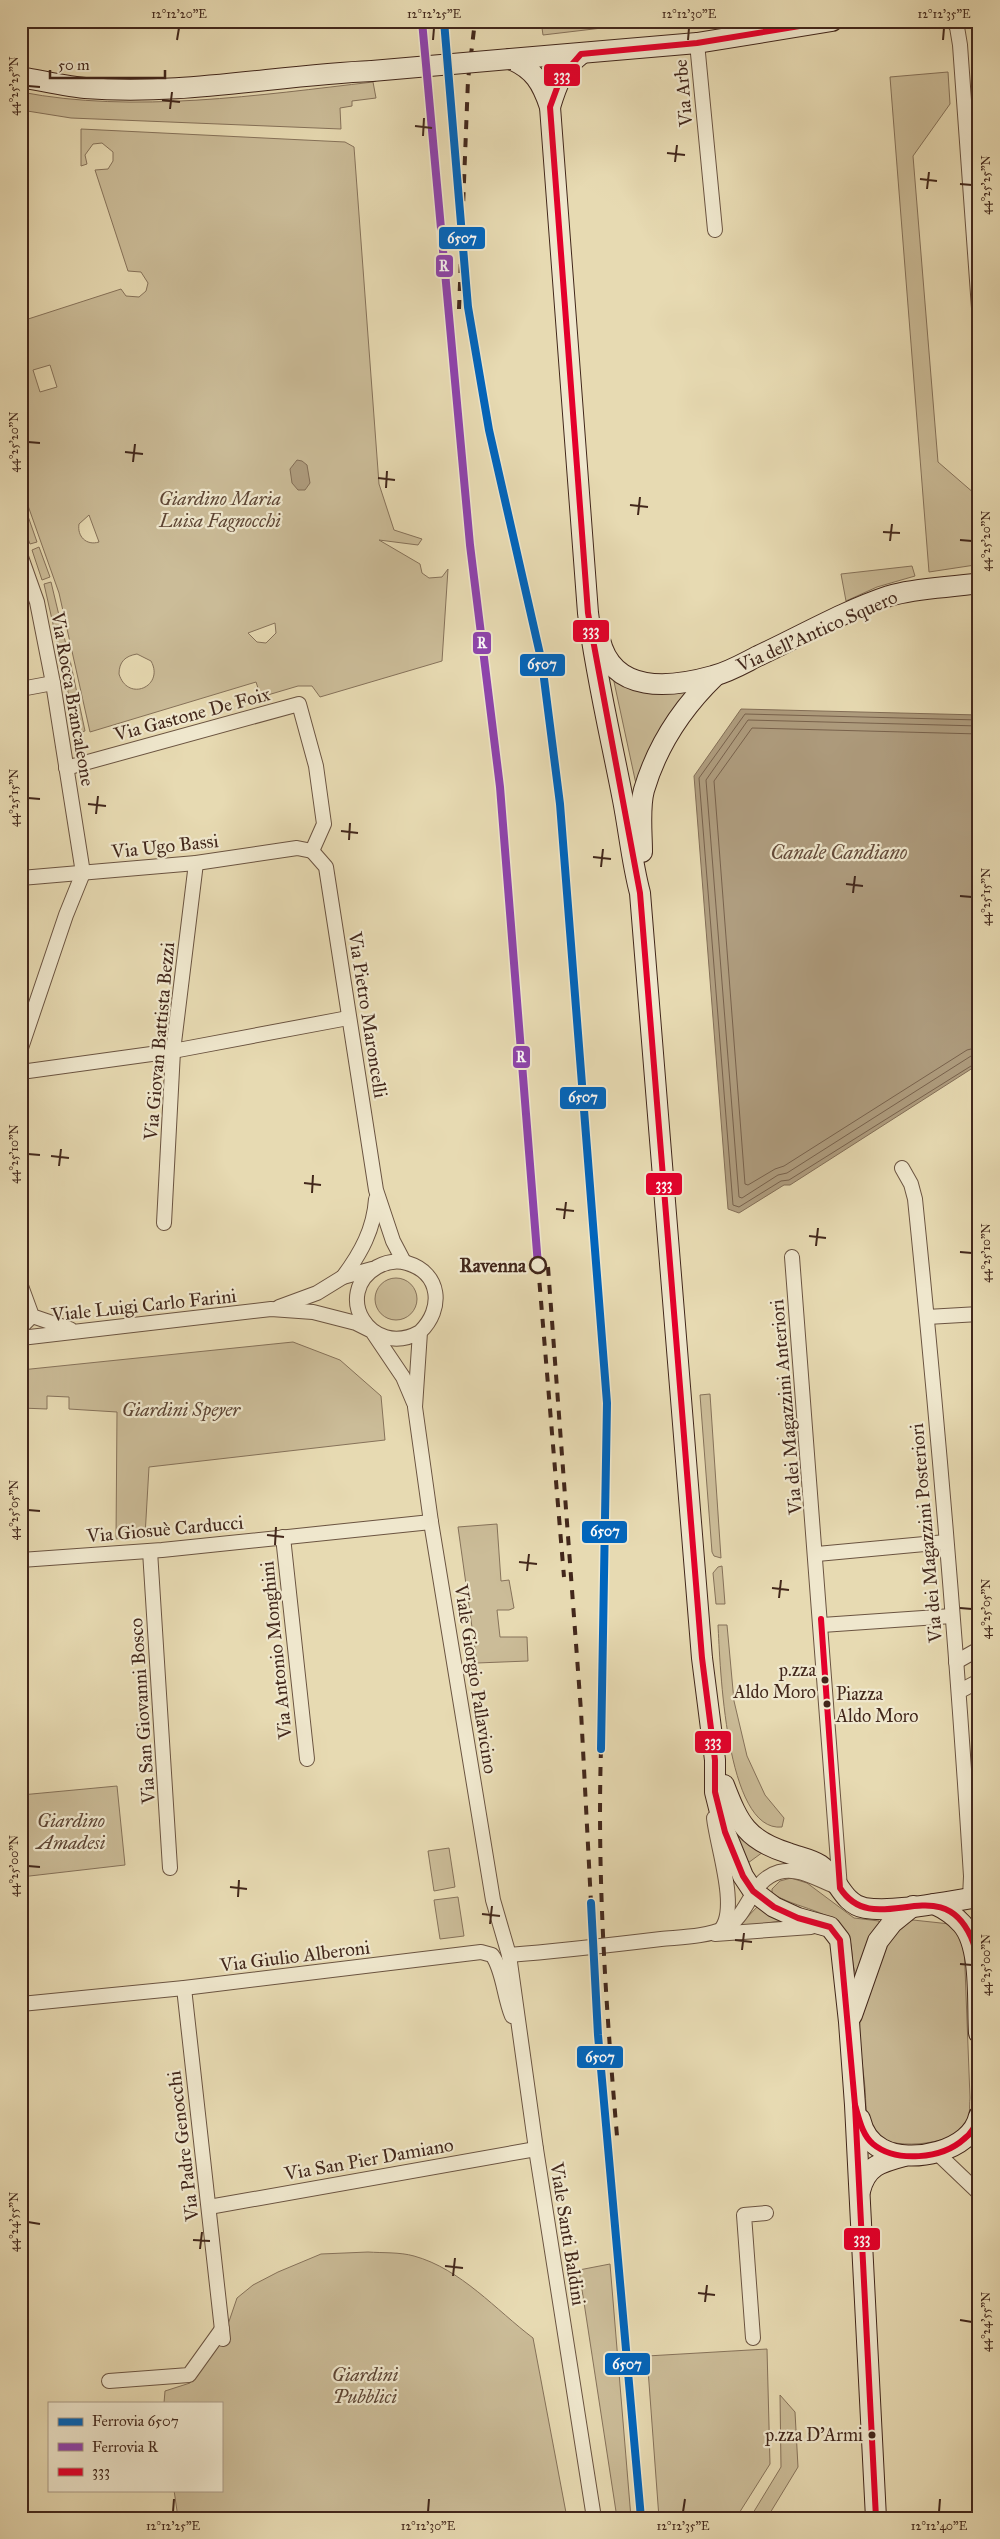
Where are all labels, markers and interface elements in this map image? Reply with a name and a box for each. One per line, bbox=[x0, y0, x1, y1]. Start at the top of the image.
text: 12°12'20"E bbox=[151, 7, 207, 21]
text: 12°12'25"E bbox=[407, 7, 462, 21]
text: 12°12'30"E bbox=[662, 7, 717, 21]
text: 12°12'35"E bbox=[917, 7, 971, 21]
scale bar bbox=[50, 48, 165, 80]
text: 44°25'25"N bbox=[7, 56, 21, 116]
text: 50 m bbox=[58, 56, 90, 74]
street label: Via Arbe bbox=[669, 58, 697, 129]
line badge: 333 bbox=[543, 63, 581, 87]
text: 333 bbox=[554, 67, 571, 85]
text: 44°25'25"N bbox=[979, 155, 993, 215]
line badge: 6507 bbox=[438, 226, 486, 250]
text: 6507 bbox=[447, 230, 477, 247]
line badge: R bbox=[435, 254, 454, 278]
text: R bbox=[439, 258, 450, 275]
text: 44°25'20"N bbox=[7, 412, 21, 472]
park label: Giardino Maria Luisa Fagnocchi bbox=[158, 487, 281, 532]
text: 44°25'20"N bbox=[979, 511, 993, 571]
street label: Via dell'Antico Squero bbox=[732, 585, 902, 678]
street label: Via Rocca Brancaleone bbox=[46, 609, 100, 788]
line badge: 333 bbox=[572, 619, 610, 643]
text: 333 bbox=[583, 622, 600, 640]
line badge: R bbox=[472, 631, 492, 655]
text: R bbox=[477, 635, 488, 652]
line badge: 6507 bbox=[519, 653, 566, 677]
text: 6507 bbox=[527, 656, 557, 673]
street label: Via Gastone De Foix bbox=[111, 682, 273, 746]
text: 44°25'15"N bbox=[7, 769, 21, 827]
street label: Via Ugo Bassi bbox=[109, 829, 220, 864]
water label: Canale Candiano bbox=[771, 840, 908, 864]
text: 44°25'15"N bbox=[979, 868, 993, 926]
street label: Via Pietro Maroncelli bbox=[343, 929, 393, 1100]
street label: Via Giovan Battista Bezzi bbox=[139, 941, 179, 1142]
line badge: R bbox=[512, 1045, 531, 1069]
text: R bbox=[516, 1049, 527, 1066]
line badge: 6507 bbox=[559, 1086, 607, 1110]
text: 6507 bbox=[568, 1089, 598, 1106]
text: 44°25'10"N bbox=[7, 1124, 21, 1184]
line badge: 333 bbox=[645, 1172, 683, 1196]
text: 333 bbox=[656, 1176, 673, 1194]
text: 44°25'10"N bbox=[979, 1223, 993, 1283]
place label: Ravenna bbox=[459, 1254, 527, 1277]
marker: Ravenna bbox=[529, 1256, 547, 1274]
street label: Viale Luigi Carlo Farini bbox=[49, 1284, 238, 1327]
street label: Via dei Magazzini Anteriori bbox=[765, 1298, 808, 1517]
park label: Giardini Speyer bbox=[122, 1398, 241, 1422]
street label: Via dei Magazzini Posteriori bbox=[905, 1422, 948, 1645]
text: 44°25'05"N bbox=[7, 1480, 21, 1540]
street label: Via Giosuè Carducci bbox=[85, 1511, 244, 1547]
line badge: 6507 bbox=[581, 1520, 628, 1544]
text: 6507 bbox=[590, 1523, 620, 1540]
street label: Via Antonio Monghini bbox=[255, 1560, 298, 1741]
text: 44°25'05"N bbox=[979, 1579, 993, 1639]
street label: Viale Giorgio Pallavicino bbox=[449, 1582, 502, 1776]
street label: Via San Giovanni Bosco bbox=[124, 1617, 160, 1806]
place label: p.zza Aldo Moro bbox=[733, 1659, 816, 1703]
marker: p.zza Aldo Moro bbox=[820, 1675, 830, 1685]
place label: Piazza Aldo Moro bbox=[835, 1683, 918, 1727]
marker: Piazza Aldo Moro bbox=[822, 1699, 832, 1709]
line badge: 333 bbox=[694, 1730, 732, 1754]
text: 333 bbox=[705, 1733, 722, 1751]
park label: Giardino Amadesi bbox=[35, 1809, 106, 1854]
text: 44°25'00"N bbox=[7, 1835, 21, 1897]
text: 44°25'00"N bbox=[979, 1934, 993, 1996]
street label: Via Giulio Alberoni bbox=[218, 1935, 371, 1977]
line badge: 6507 bbox=[576, 2045, 624, 2069]
text: 6507 bbox=[585, 2049, 615, 2066]
street label: Via Padre Genocchi bbox=[162, 2070, 204, 2223]
street label: Via San Pier Damiano bbox=[282, 2133, 456, 2185]
street label: Viale Santi Baldini bbox=[545, 2160, 591, 2307]
text: 44°24'55"N bbox=[7, 2192, 21, 2252]
line badge: 333 bbox=[843, 2227, 881, 2251]
text: 333 bbox=[854, 2230, 871, 2248]
text: 44°24'55"N bbox=[979, 2292, 993, 2352]
line badge: 6507 bbox=[604, 2352, 651, 2376]
text: 6507 bbox=[612, 2356, 642, 2373]
park label: Giardini Pubblici bbox=[332, 2363, 399, 2408]
legend bbox=[48, 2402, 222, 2492]
text: Ferrovia 6507 bbox=[92, 2412, 179, 2430]
place label: p.zza D'Armi bbox=[764, 2424, 863, 2446]
marker: p.zza D'Armi bbox=[867, 2430, 877, 2440]
text: Ferrovia R bbox=[92, 2438, 158, 2456]
text: 333 bbox=[92, 2462, 110, 2480]
text: 12°12'25"E bbox=[146, 2519, 201, 2533]
text: 12°12'30"E bbox=[401, 2519, 456, 2533]
text: 12°12'35"E bbox=[656, 2519, 710, 2533]
text: 12°12'40"E bbox=[911, 2519, 968, 2533]

